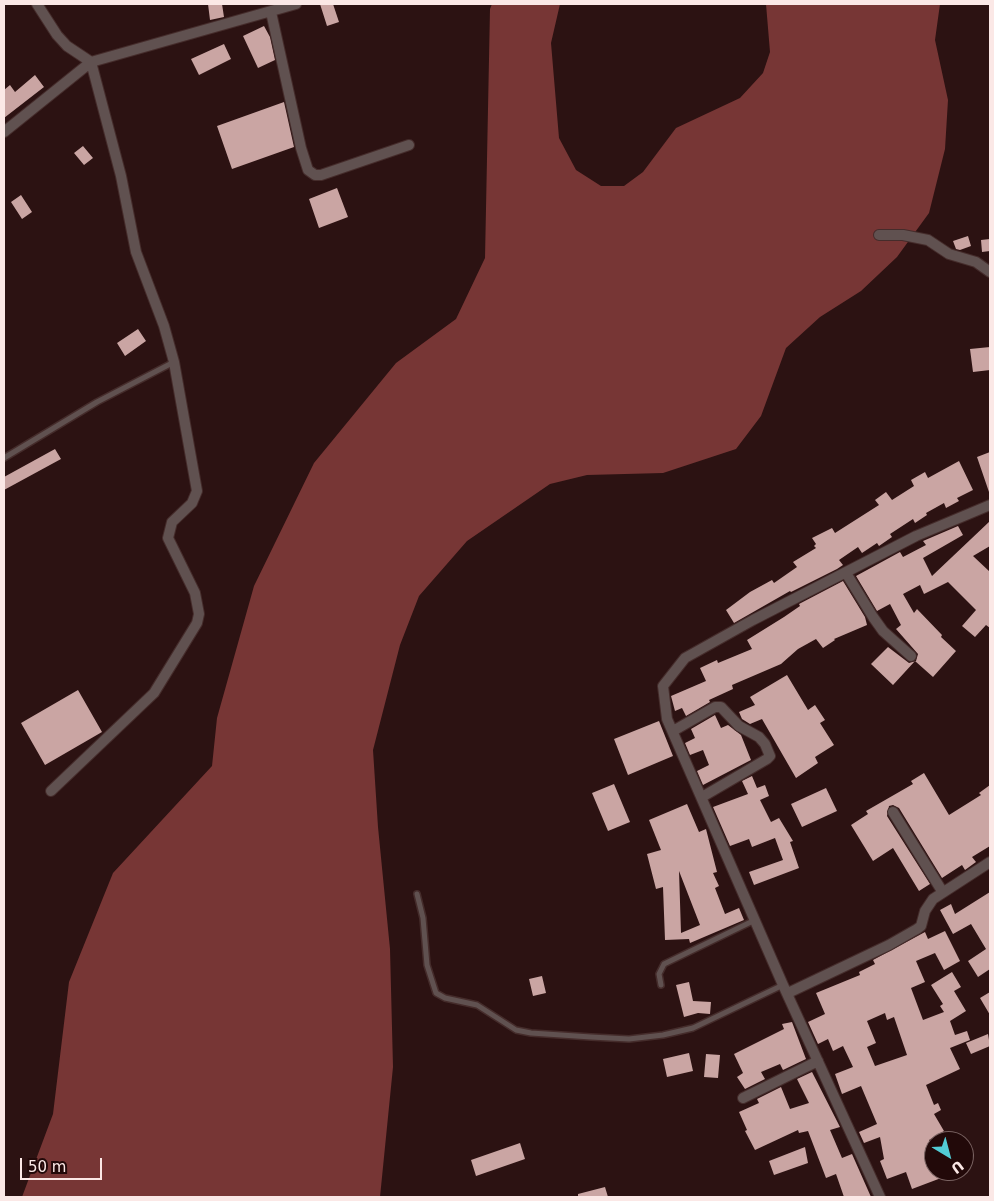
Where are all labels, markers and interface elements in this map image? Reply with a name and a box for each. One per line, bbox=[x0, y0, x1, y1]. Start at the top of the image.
north arrow bbox=[924, 1131, 974, 1181]
scale bar bbox=[22, 1148, 105, 1180]
text: U bbox=[948, 1157, 967, 1177]
text: 50 m bbox=[28, 1158, 66, 1176]

